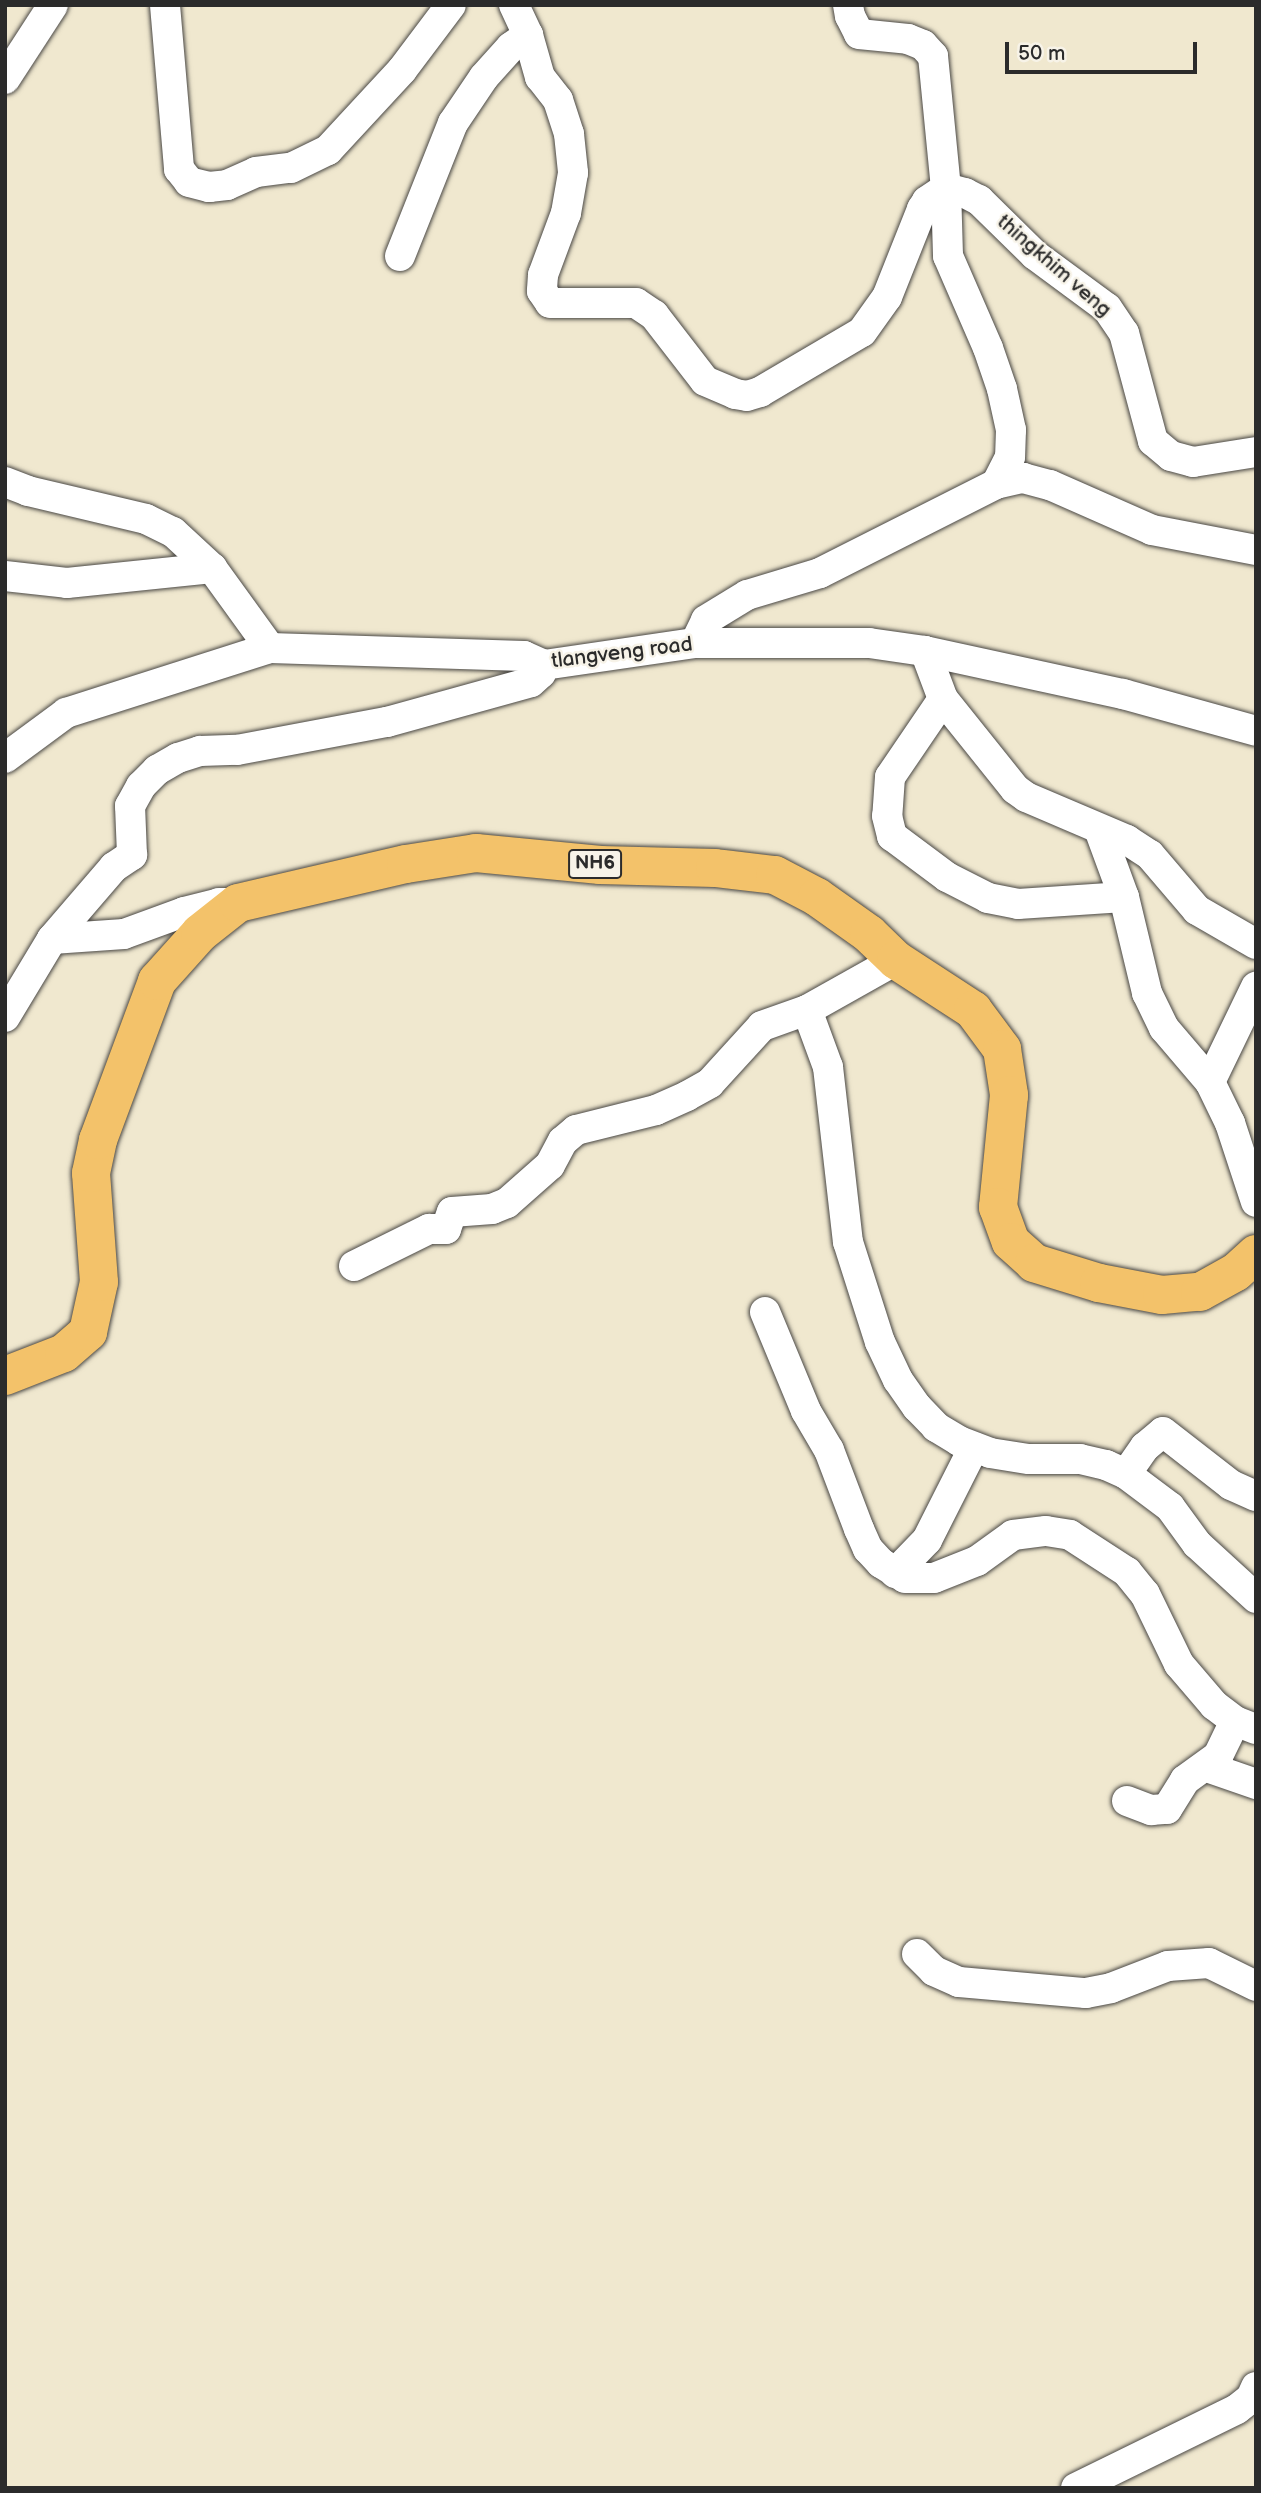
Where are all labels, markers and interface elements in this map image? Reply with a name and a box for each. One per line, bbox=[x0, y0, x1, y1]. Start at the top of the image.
scale bar bbox=[1009, 28, 1202, 72]
text: 50 m bbox=[1018, 41, 1065, 66]
street label: thingkhim veng bbox=[992, 210, 1116, 322]
street label: tlangveng road bbox=[550, 632, 694, 674]
road number: NH6 bbox=[567, 848, 623, 880]

